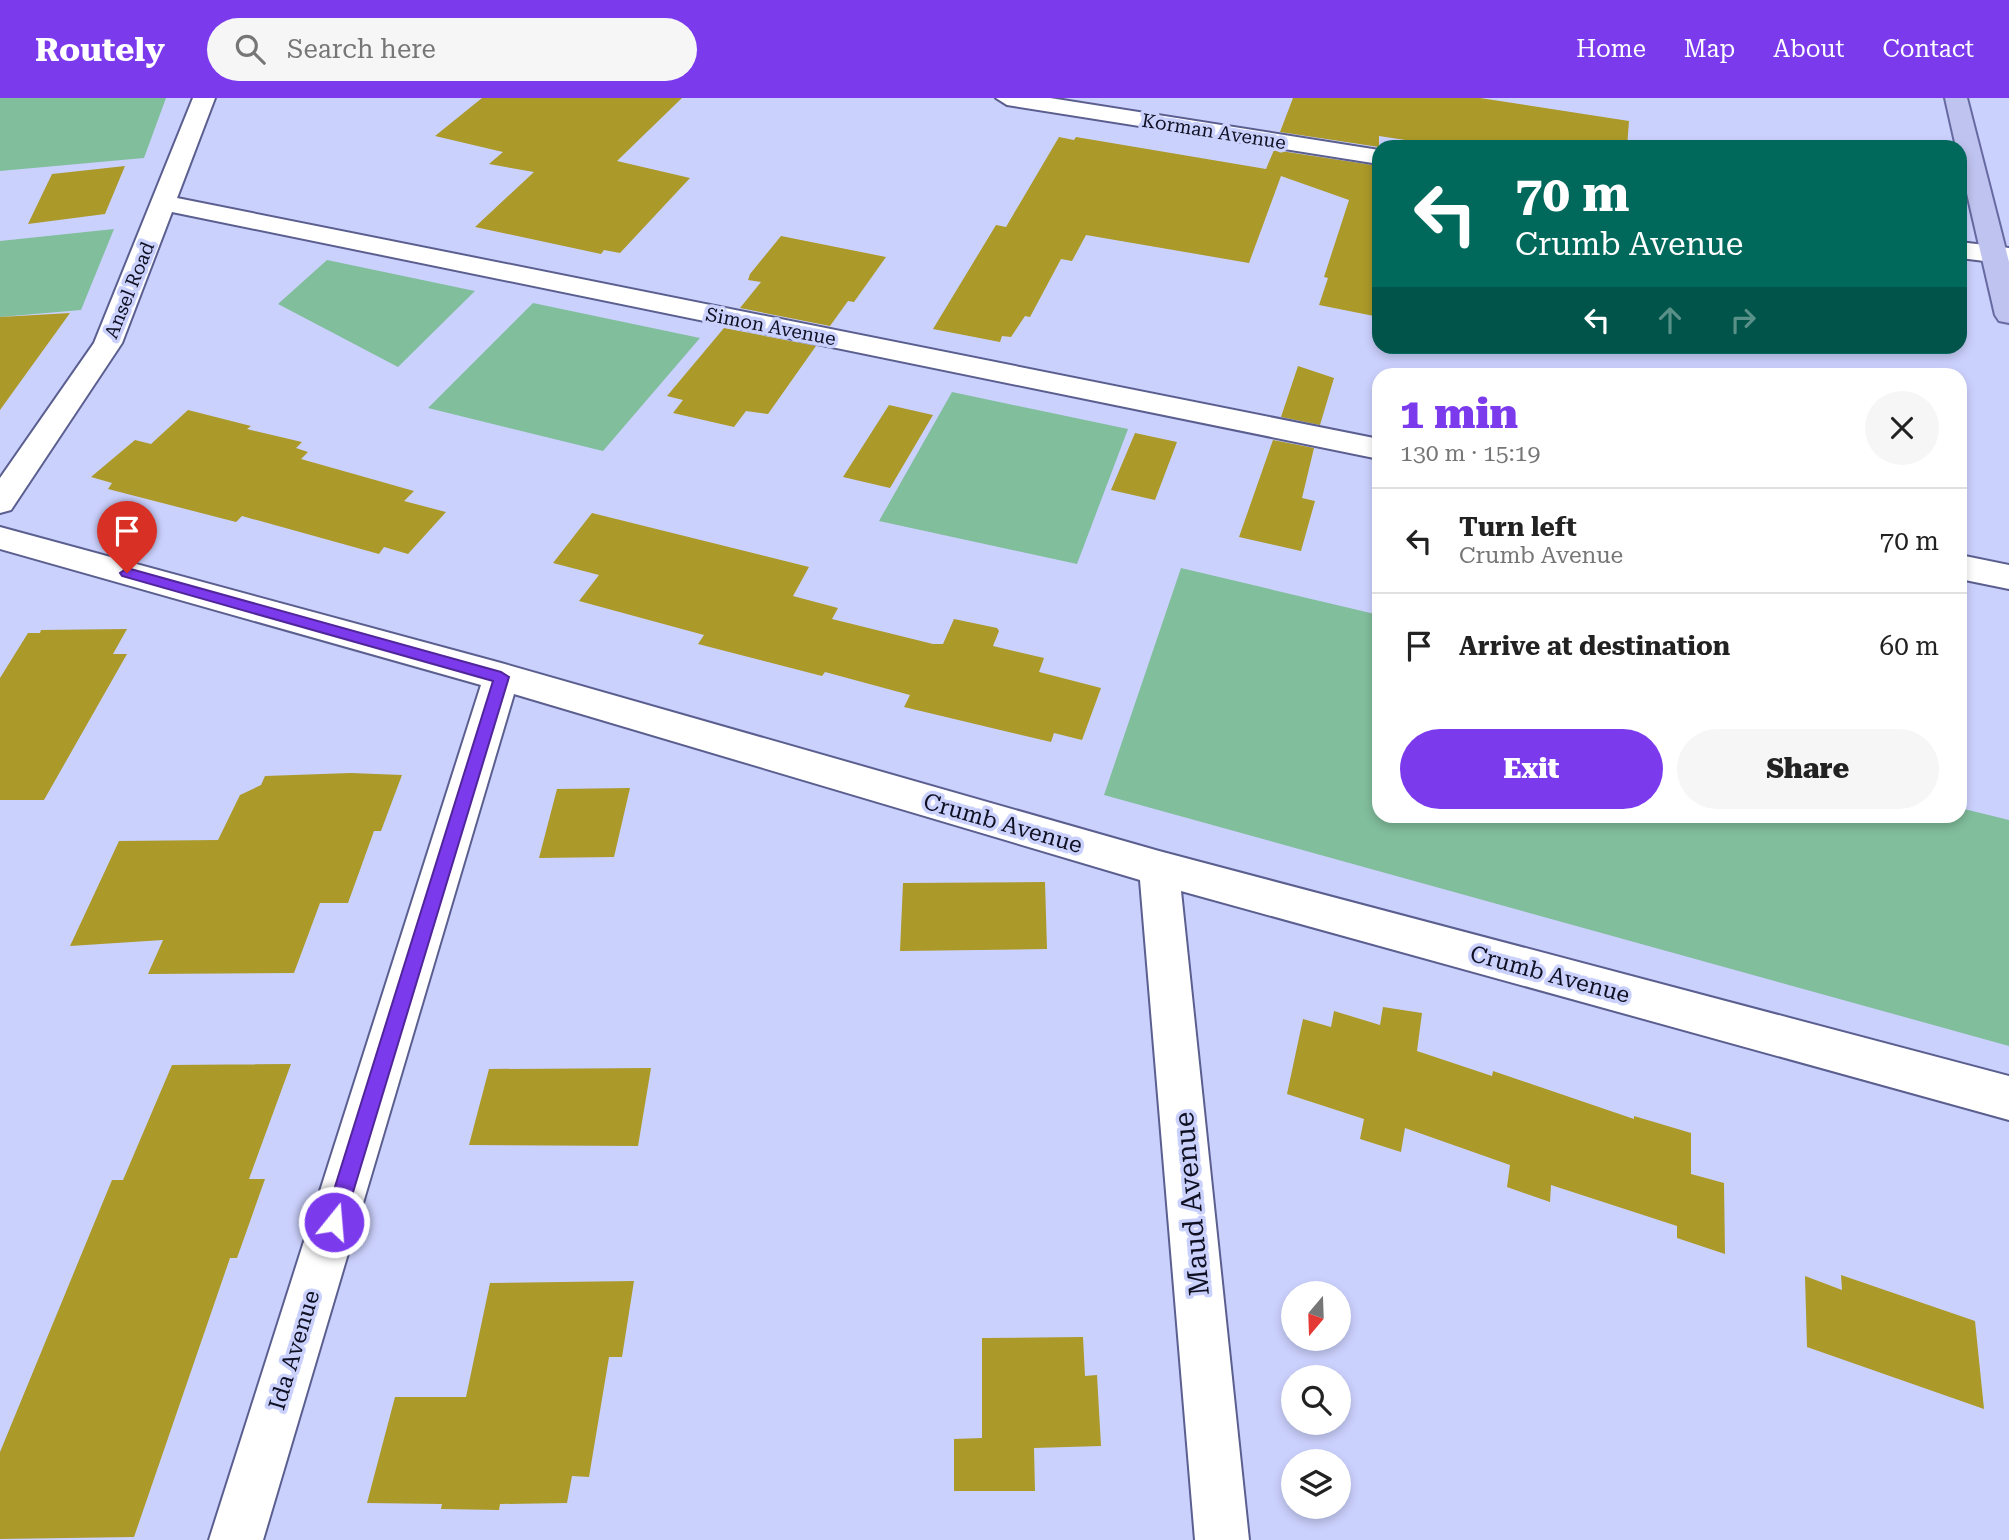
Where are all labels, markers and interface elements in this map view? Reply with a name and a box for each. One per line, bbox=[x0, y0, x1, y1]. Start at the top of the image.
search box bbox=[207, 18, 697, 81]
text: Routely bbox=[35, 30, 165, 69]
icon: search bbox=[231, 30, 269, 68]
text: Search here bbox=[287, 34, 436, 64]
text: Home bbox=[1576, 35, 1646, 63]
text: Map bbox=[1684, 35, 1735, 63]
text: About bbox=[1773, 35, 1844, 63]
text: Contact bbox=[1882, 35, 1974, 63]
street label: Korman Avenue bbox=[1140, 109, 1288, 154]
text: 70 m bbox=[1515, 166, 1630, 223]
icon: left bbox=[1400, 168, 1491, 259]
text: Crumb Avenue bbox=[1515, 225, 1743, 263]
street label: Ansel Road bbox=[100, 239, 159, 342]
icon: left bbox=[1578, 301, 1616, 339]
icon: ahead bbox=[1651, 301, 1689, 339]
icon: right bbox=[1724, 301, 1762, 339]
street label: Simon Avenue bbox=[704, 303, 838, 350]
text: 1 min bbox=[1400, 389, 1518, 438]
button: close bbox=[1865, 391, 1939, 465]
text: 130 m · 15:19 bbox=[1400, 440, 1540, 467]
pin bbox=[97, 501, 157, 573]
icon: arrive bbox=[108, 512, 146, 550]
text: Turn left bbox=[1459, 512, 1577, 542]
icon: left bbox=[1400, 522, 1438, 560]
text: 70 m bbox=[1880, 526, 1939, 556]
text: Crumb Avenue bbox=[1459, 542, 1623, 569]
icon: arrive bbox=[1400, 627, 1438, 665]
text: Arrive at destination bbox=[1459, 631, 1730, 661]
text: 60 m bbox=[1880, 631, 1939, 661]
button: Exit bbox=[1400, 729, 1663, 809]
button: Share bbox=[1677, 729, 1939, 809]
street label: Crumb Avenue bbox=[920, 788, 1085, 859]
street label: Crumb Avenue bbox=[1467, 940, 1633, 1009]
street label: Maud Avenue bbox=[1167, 1111, 1216, 1297]
position arrow bbox=[297, 1185, 371, 1259]
north arrow bbox=[1281, 1281, 1351, 1351]
map controls bbox=[1281, 1281, 1351, 1519]
street label: Ida Avenue bbox=[263, 1287, 325, 1413]
button: search bbox=[1281, 1365, 1351, 1435]
button: layers bbox=[1281, 1449, 1351, 1519]

